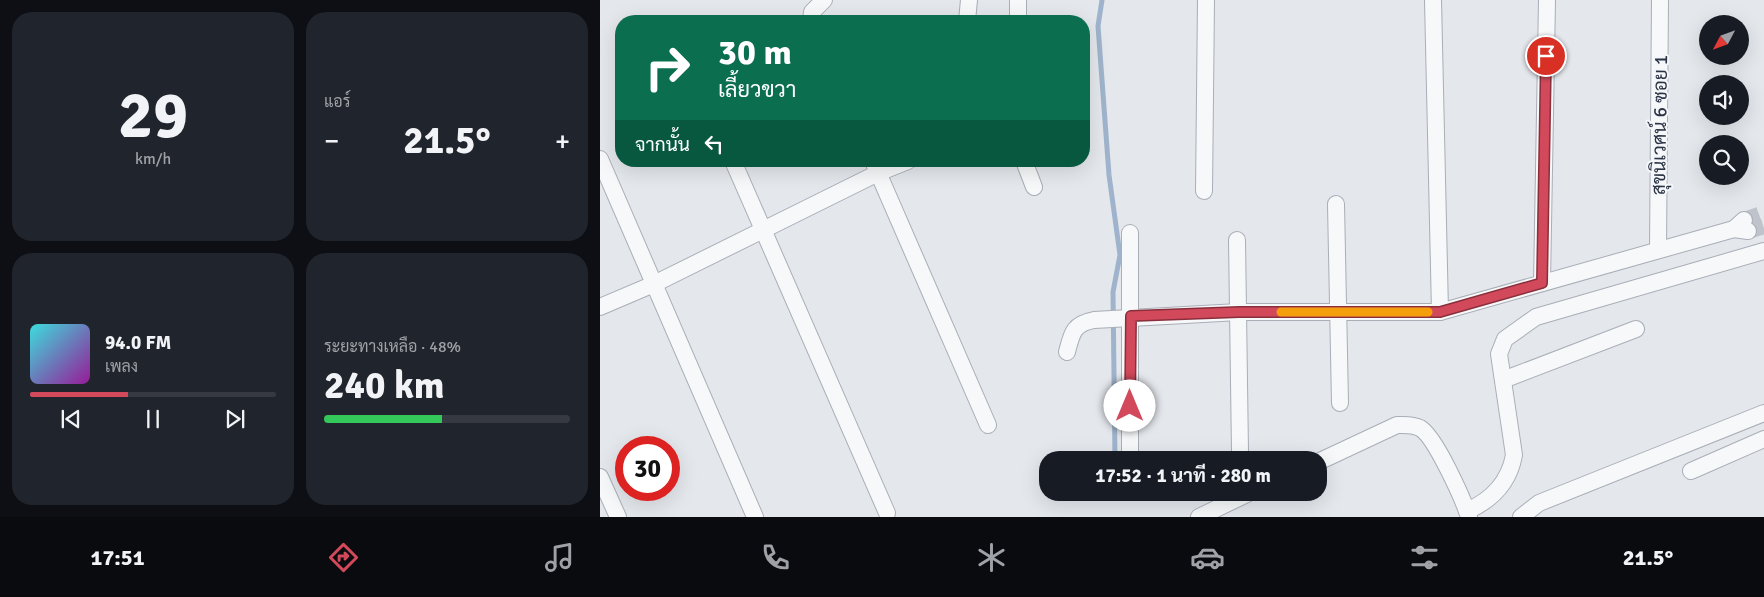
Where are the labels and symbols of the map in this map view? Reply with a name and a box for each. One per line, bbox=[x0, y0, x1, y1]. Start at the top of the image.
north arrow bbox=[1699, 15, 1749, 65]
pin bbox=[1525, 35, 1567, 77]
street label: สุขนิเวศน์ 6 ซอย 1 bbox=[1646, 55, 1673, 195]
position arrow bbox=[1103, 379, 1155, 431]
speed limit sign: 30 bbox=[615, 436, 680, 501]

